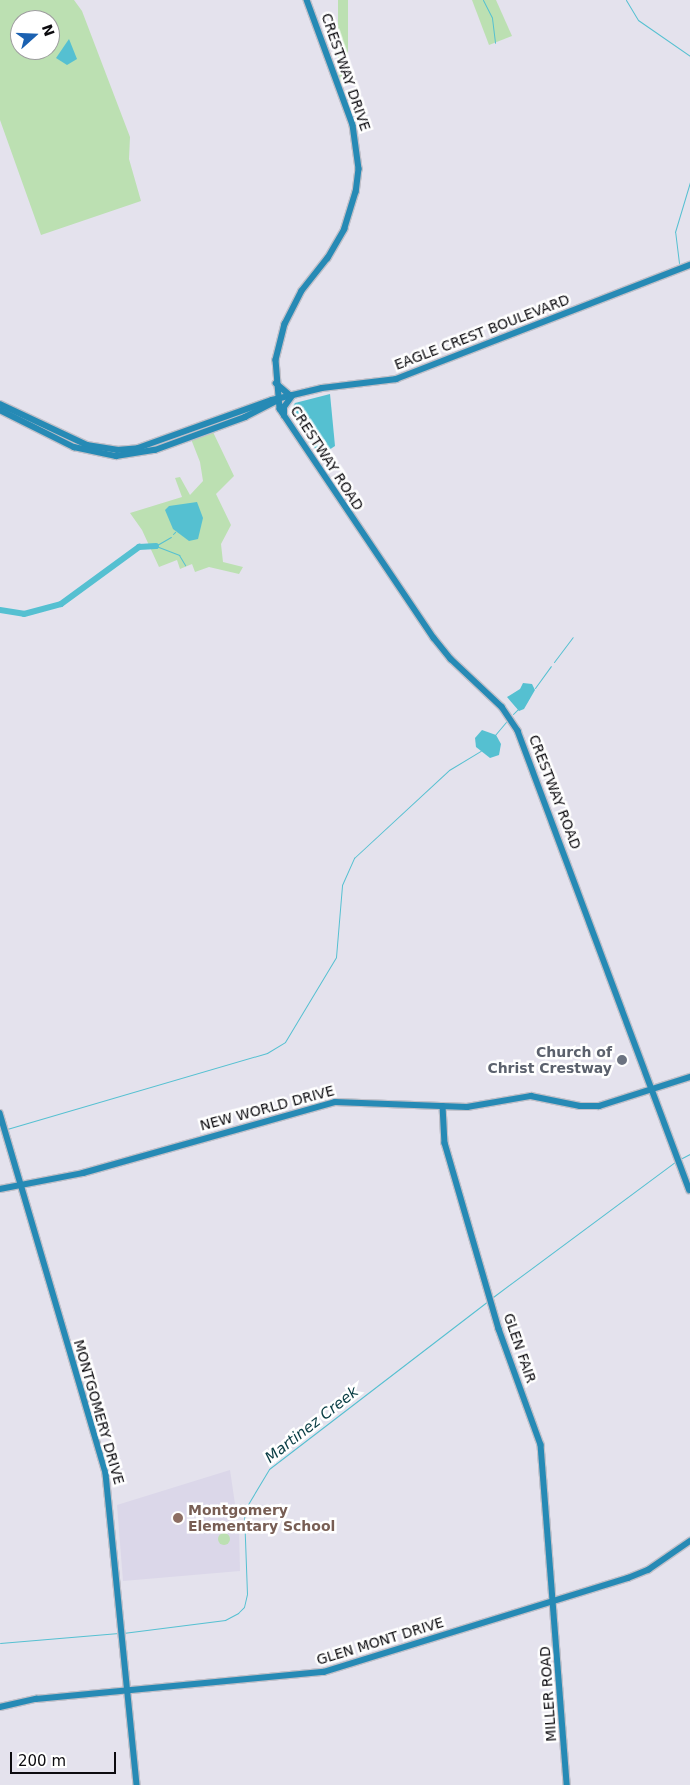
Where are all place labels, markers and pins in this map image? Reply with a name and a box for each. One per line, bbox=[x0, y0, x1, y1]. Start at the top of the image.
place label: Church of Christ Crestway bbox=[487, 1044, 612, 1076]
marker: Church of Christ Crestway bbox=[616, 1054, 628, 1066]
place label: Montgomery Elementary School bbox=[188, 1502, 335, 1534]
marker: Montgomery Elementary School bbox=[172, 1512, 184, 1524]

